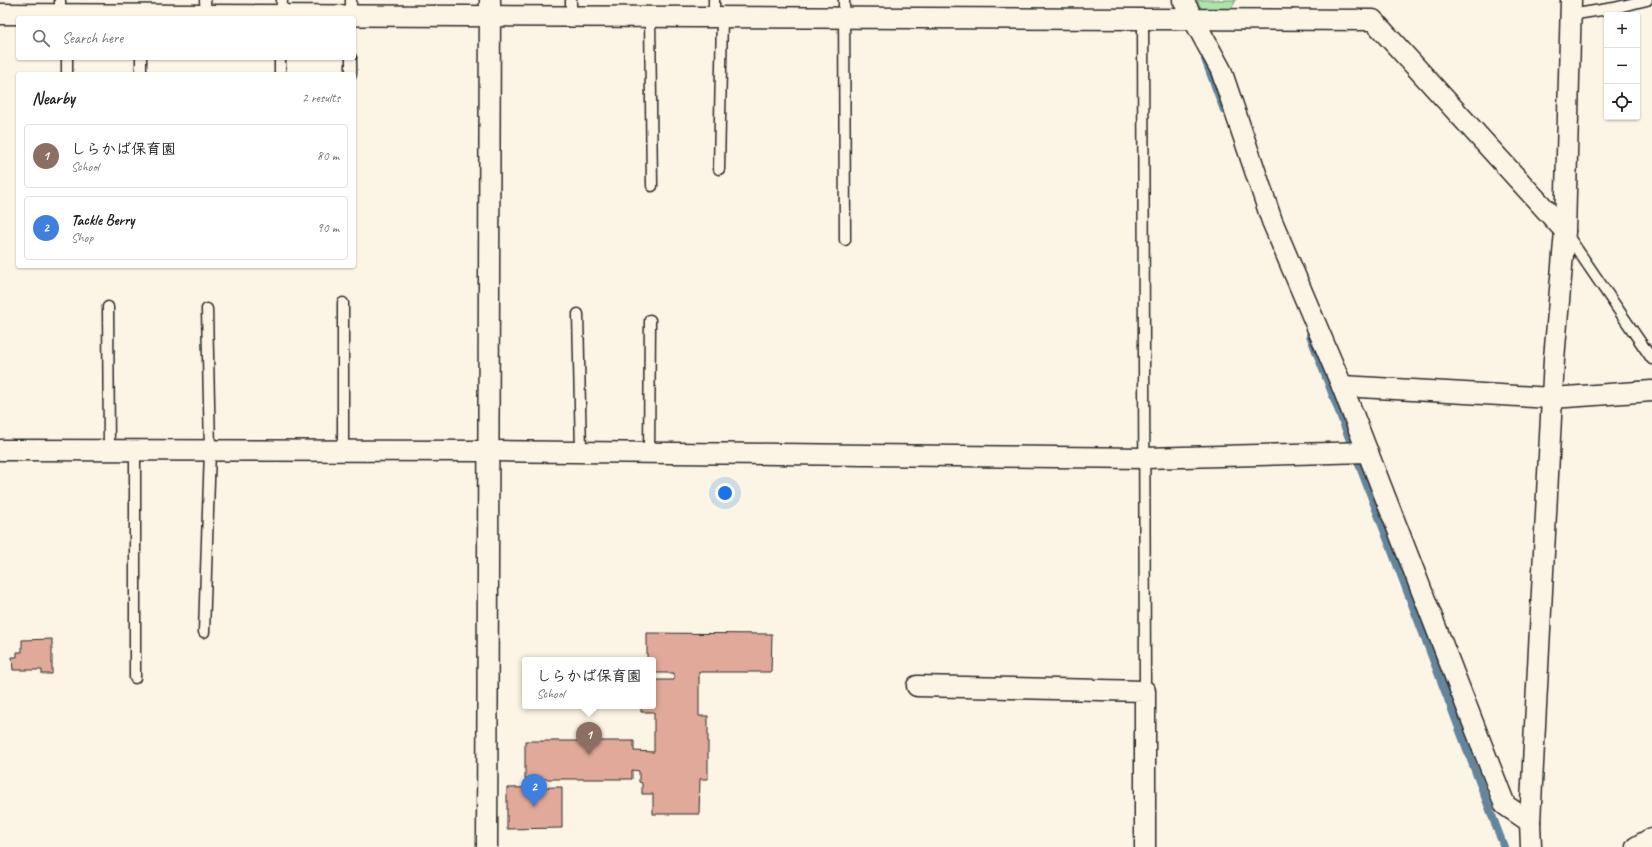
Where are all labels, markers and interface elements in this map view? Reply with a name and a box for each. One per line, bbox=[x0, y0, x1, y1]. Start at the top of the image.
map controls bbox=[1604, 12, 1640, 120]
button: + bbox=[1604, 12, 1640, 48]
search box bbox=[16, 16, 356, 60]
icon: search bbox=[30, 27, 52, 49]
text: Search here bbox=[62, 29, 123, 48]
button: − bbox=[1604, 48, 1640, 84]
button: locate bbox=[1604, 84, 1640, 120]
text: Nearby bbox=[32, 88, 75, 109]
text: 2 results bbox=[302, 90, 340, 106]
text: しらかば保育園 bbox=[71, 140, 176, 159]
text: 1 bbox=[43, 148, 49, 164]
text: 80 m bbox=[317, 148, 339, 164]
text: School bbox=[71, 159, 99, 175]
text: Tackle Berry bbox=[71, 211, 134, 230]
text: 2 bbox=[43, 220, 49, 236]
text: 90 m bbox=[317, 220, 339, 236]
text: Shop bbox=[71, 230, 93, 246]
your location bbox=[715, 483, 735, 503]
popup bbox=[522, 657, 656, 709]
text: しらかば保育園 bbox=[536, 667, 642, 686]
text: School bbox=[536, 686, 564, 702]
pin: 1 bbox=[576, 722, 602, 755]
pin: 2 bbox=[521, 774, 547, 807]

